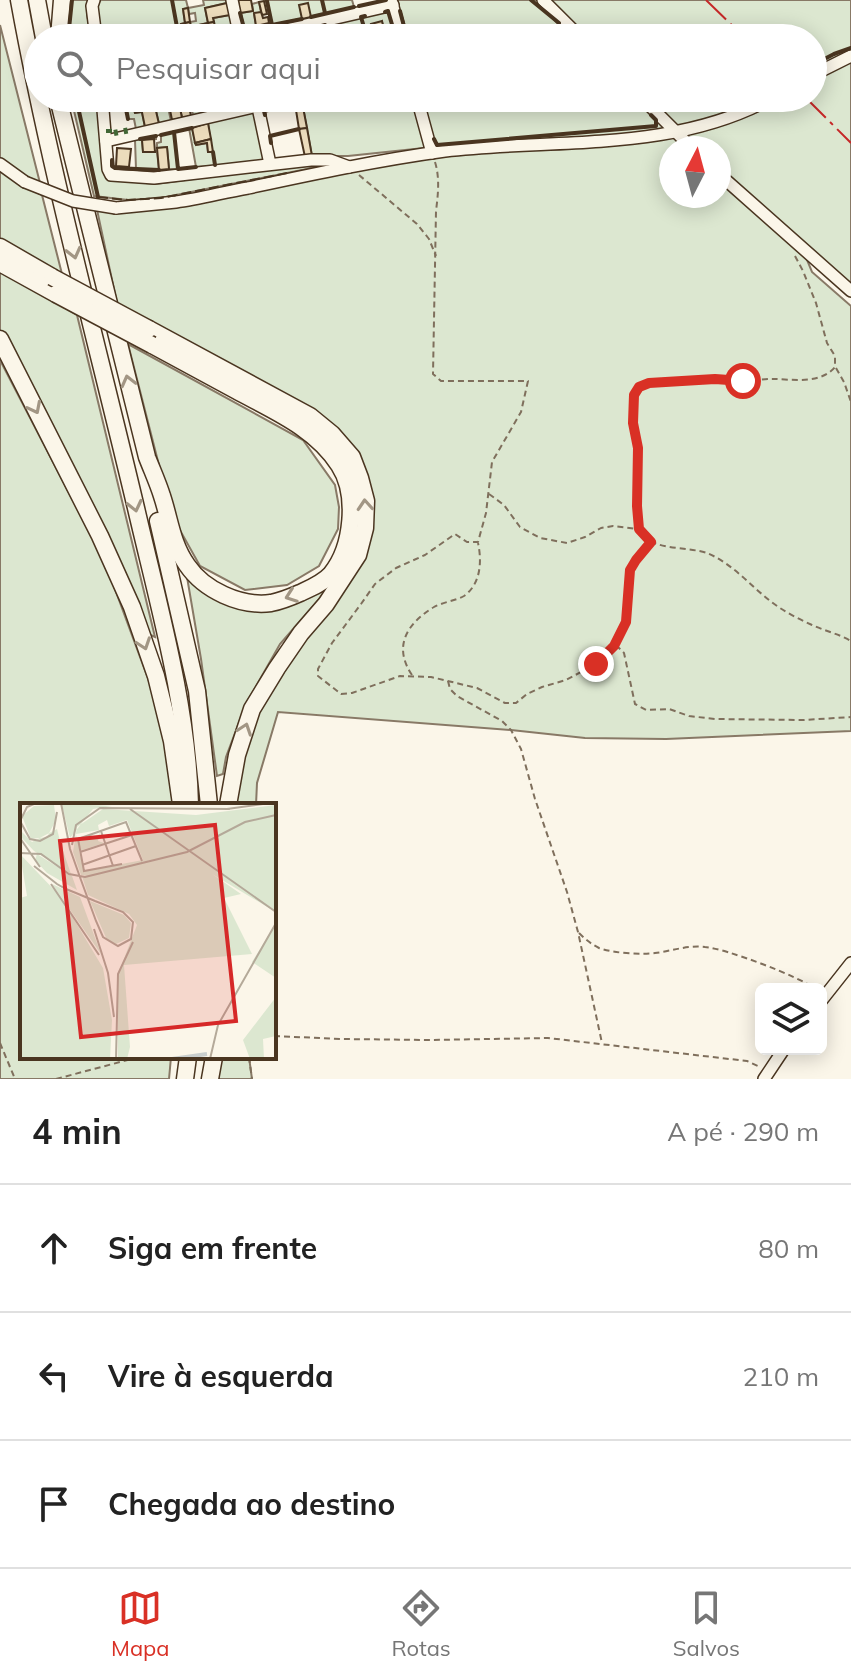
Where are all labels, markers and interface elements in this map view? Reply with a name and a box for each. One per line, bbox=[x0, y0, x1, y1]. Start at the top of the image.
search box bbox=[24, 24, 827, 112]
icon: search bbox=[52, 46, 96, 90]
text: Pesquisar aqui bbox=[116, 49, 321, 87]
north arrow bbox=[659, 136, 731, 208]
one-way arrow bbox=[65, 246, 82, 260]
route start bbox=[725, 363, 761, 399]
one-way arrow bbox=[121, 375, 138, 389]
one-way arrow bbox=[26, 400, 41, 415]
one-way arrow bbox=[357, 498, 374, 511]
one-way arrow bbox=[126, 499, 143, 513]
one-way arrow bbox=[285, 586, 299, 603]
one-way arrow bbox=[135, 636, 151, 650]
route end bbox=[578, 646, 614, 682]
one-way arrow bbox=[236, 723, 252, 737]
inset map bbox=[20, 803, 276, 1059]
map controls bbox=[755, 983, 827, 1055]
button: layers bbox=[755, 983, 827, 1055]
text: 4 min bbox=[32, 1110, 122, 1153]
text: A pé · 290 m bbox=[667, 1115, 819, 1148]
icon: ahead bbox=[32, 1226, 76, 1270]
text: Siga em frente bbox=[108, 1229, 317, 1267]
text: 80 m bbox=[758, 1232, 819, 1265]
icon: left bbox=[32, 1354, 76, 1398]
text: Vire à esquerda bbox=[108, 1357, 334, 1395]
text: 210 m bbox=[743, 1360, 819, 1393]
icon: arrive bbox=[32, 1482, 76, 1526]
text: Chegada ao destino bbox=[108, 1485, 395, 1523]
tab: Mapa bbox=[111, 1586, 170, 1662]
tab: Rotas bbox=[392, 1586, 451, 1662]
tab: Salvos bbox=[673, 1586, 740, 1662]

